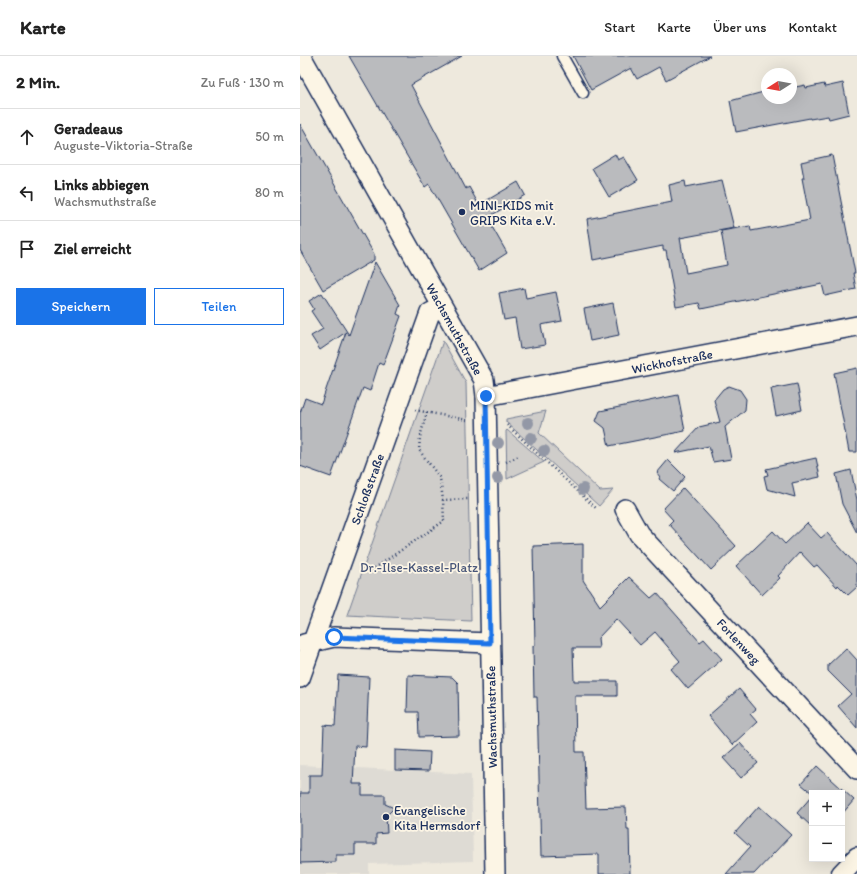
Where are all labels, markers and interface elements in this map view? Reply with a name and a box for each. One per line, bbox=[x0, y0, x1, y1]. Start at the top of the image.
text: Karte bbox=[20, 16, 66, 39]
text: Start bbox=[604, 19, 635, 36]
text: Karte bbox=[657, 19, 691, 36]
text: Über uns bbox=[713, 19, 766, 36]
text: Kontakt bbox=[788, 19, 837, 36]
north arrow bbox=[761, 68, 797, 104]
text: 2 Min. bbox=[16, 72, 60, 92]
text: Zu Fuß · 130 m bbox=[201, 75, 284, 90]
text: Geradeaus bbox=[54, 120, 123, 138]
icon: ahead bbox=[16, 126, 38, 148]
text: 50 m bbox=[255, 129, 284, 144]
text: Auguste-Viktoria-Straße bbox=[54, 138, 193, 153]
text: Links abbiegen bbox=[54, 176, 149, 194]
icon: left bbox=[16, 182, 38, 204]
text: 80 m bbox=[255, 185, 284, 200]
text: Wachsmuthstraße bbox=[54, 194, 157, 209]
place label: MINI-KIDS mit GRIPS Kita e.V. bbox=[470, 198, 556, 228]
marker: MINI-KIDS mit GRIPS Kita e.V. bbox=[457, 207, 467, 217]
icon: arrive bbox=[16, 238, 38, 260]
text: Ziel erreicht bbox=[54, 240, 131, 258]
street label: Wachsmuthstraße bbox=[423, 281, 486, 378]
button: Speichern bbox=[16, 288, 146, 325]
button: Teilen bbox=[154, 288, 284, 325]
street label: Wickhofstraße bbox=[630, 346, 714, 377]
route end bbox=[477, 387, 495, 405]
street label: Schloßstraße bbox=[348, 451, 387, 527]
park label: Dr.-Ilse-Kassel-Platz bbox=[360, 560, 478, 575]
street label: Forlenweg bbox=[714, 615, 764, 668]
route start bbox=[325, 628, 343, 646]
street label: Wachsmuthstraße bbox=[483, 666, 500, 768]
map controls bbox=[809, 790, 845, 862]
button: + bbox=[809, 790, 845, 826]
place label: Evangelische Kita Hermsdorf bbox=[394, 803, 481, 833]
marker: Evangelische Kita Hermsdorf bbox=[381, 812, 391, 822]
button: − bbox=[809, 826, 845, 862]

